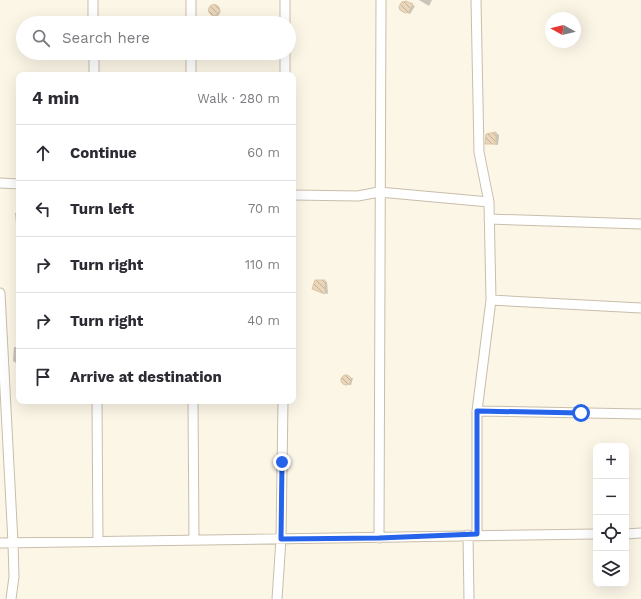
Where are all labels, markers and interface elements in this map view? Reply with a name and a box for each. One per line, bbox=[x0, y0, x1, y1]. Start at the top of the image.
north arrow bbox=[545, 12, 581, 48]
search box bbox=[16, 16, 296, 60]
icon: search bbox=[30, 27, 52, 49]
text: Search here bbox=[62, 29, 150, 47]
text: 4 min bbox=[32, 88, 79, 108]
text: Walk · 280 m bbox=[197, 91, 280, 106]
icon: ahead bbox=[32, 142, 54, 164]
text: Continue bbox=[70, 144, 137, 162]
text: 60 m bbox=[247, 145, 280, 160]
icon: left bbox=[32, 198, 54, 220]
text: Turn left bbox=[70, 200, 134, 218]
text: 70 m bbox=[248, 201, 280, 216]
icon: right bbox=[32, 254, 54, 276]
text: Turn right bbox=[70, 256, 143, 274]
text: 110 m bbox=[245, 257, 280, 272]
icon: right bbox=[32, 310, 54, 332]
text: Turn right bbox=[70, 312, 143, 330]
text: 40 m bbox=[247, 313, 280, 328]
icon: arrive bbox=[32, 366, 54, 388]
text: Arrive at destination bbox=[70, 368, 222, 386]
route start bbox=[572, 404, 590, 422]
map controls bbox=[593, 443, 629, 587]
button: + bbox=[593, 443, 629, 479]
route end bbox=[273, 453, 291, 471]
button: − bbox=[593, 479, 629, 515]
button: locate bbox=[593, 515, 629, 551]
button: layers bbox=[593, 551, 629, 587]

